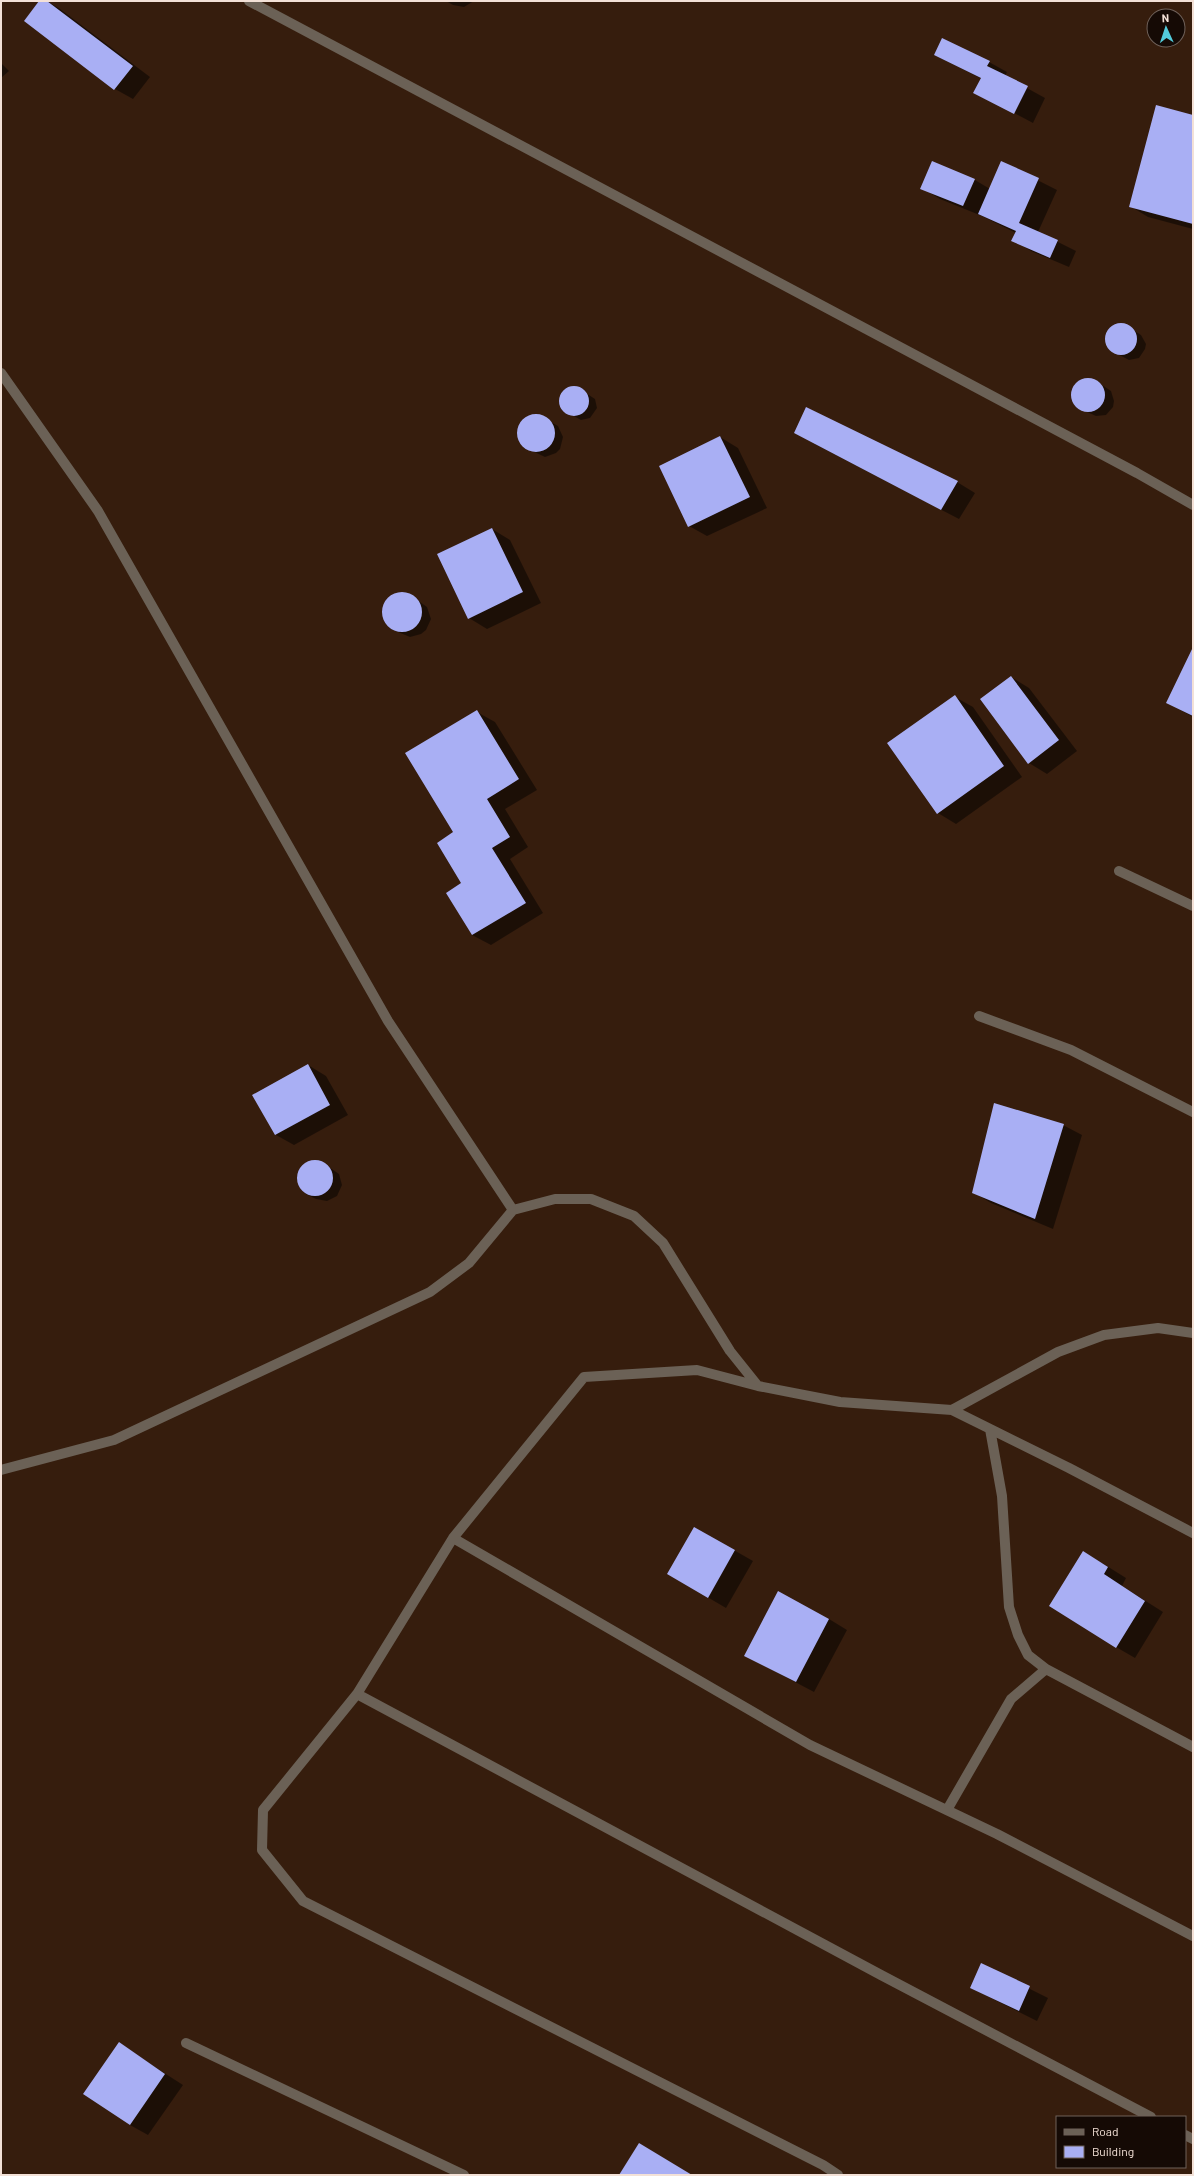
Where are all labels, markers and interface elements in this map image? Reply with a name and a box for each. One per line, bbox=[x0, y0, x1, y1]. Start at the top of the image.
north arrow bbox=[1146, 8, 1186, 48]
text: N bbox=[1161, 11, 1169, 24]
legend bbox=[1056, 2116, 1186, 2168]
text: Road bbox=[1092, 2124, 1119, 2138]
text: Building bbox=[1092, 2144, 1134, 2158]

